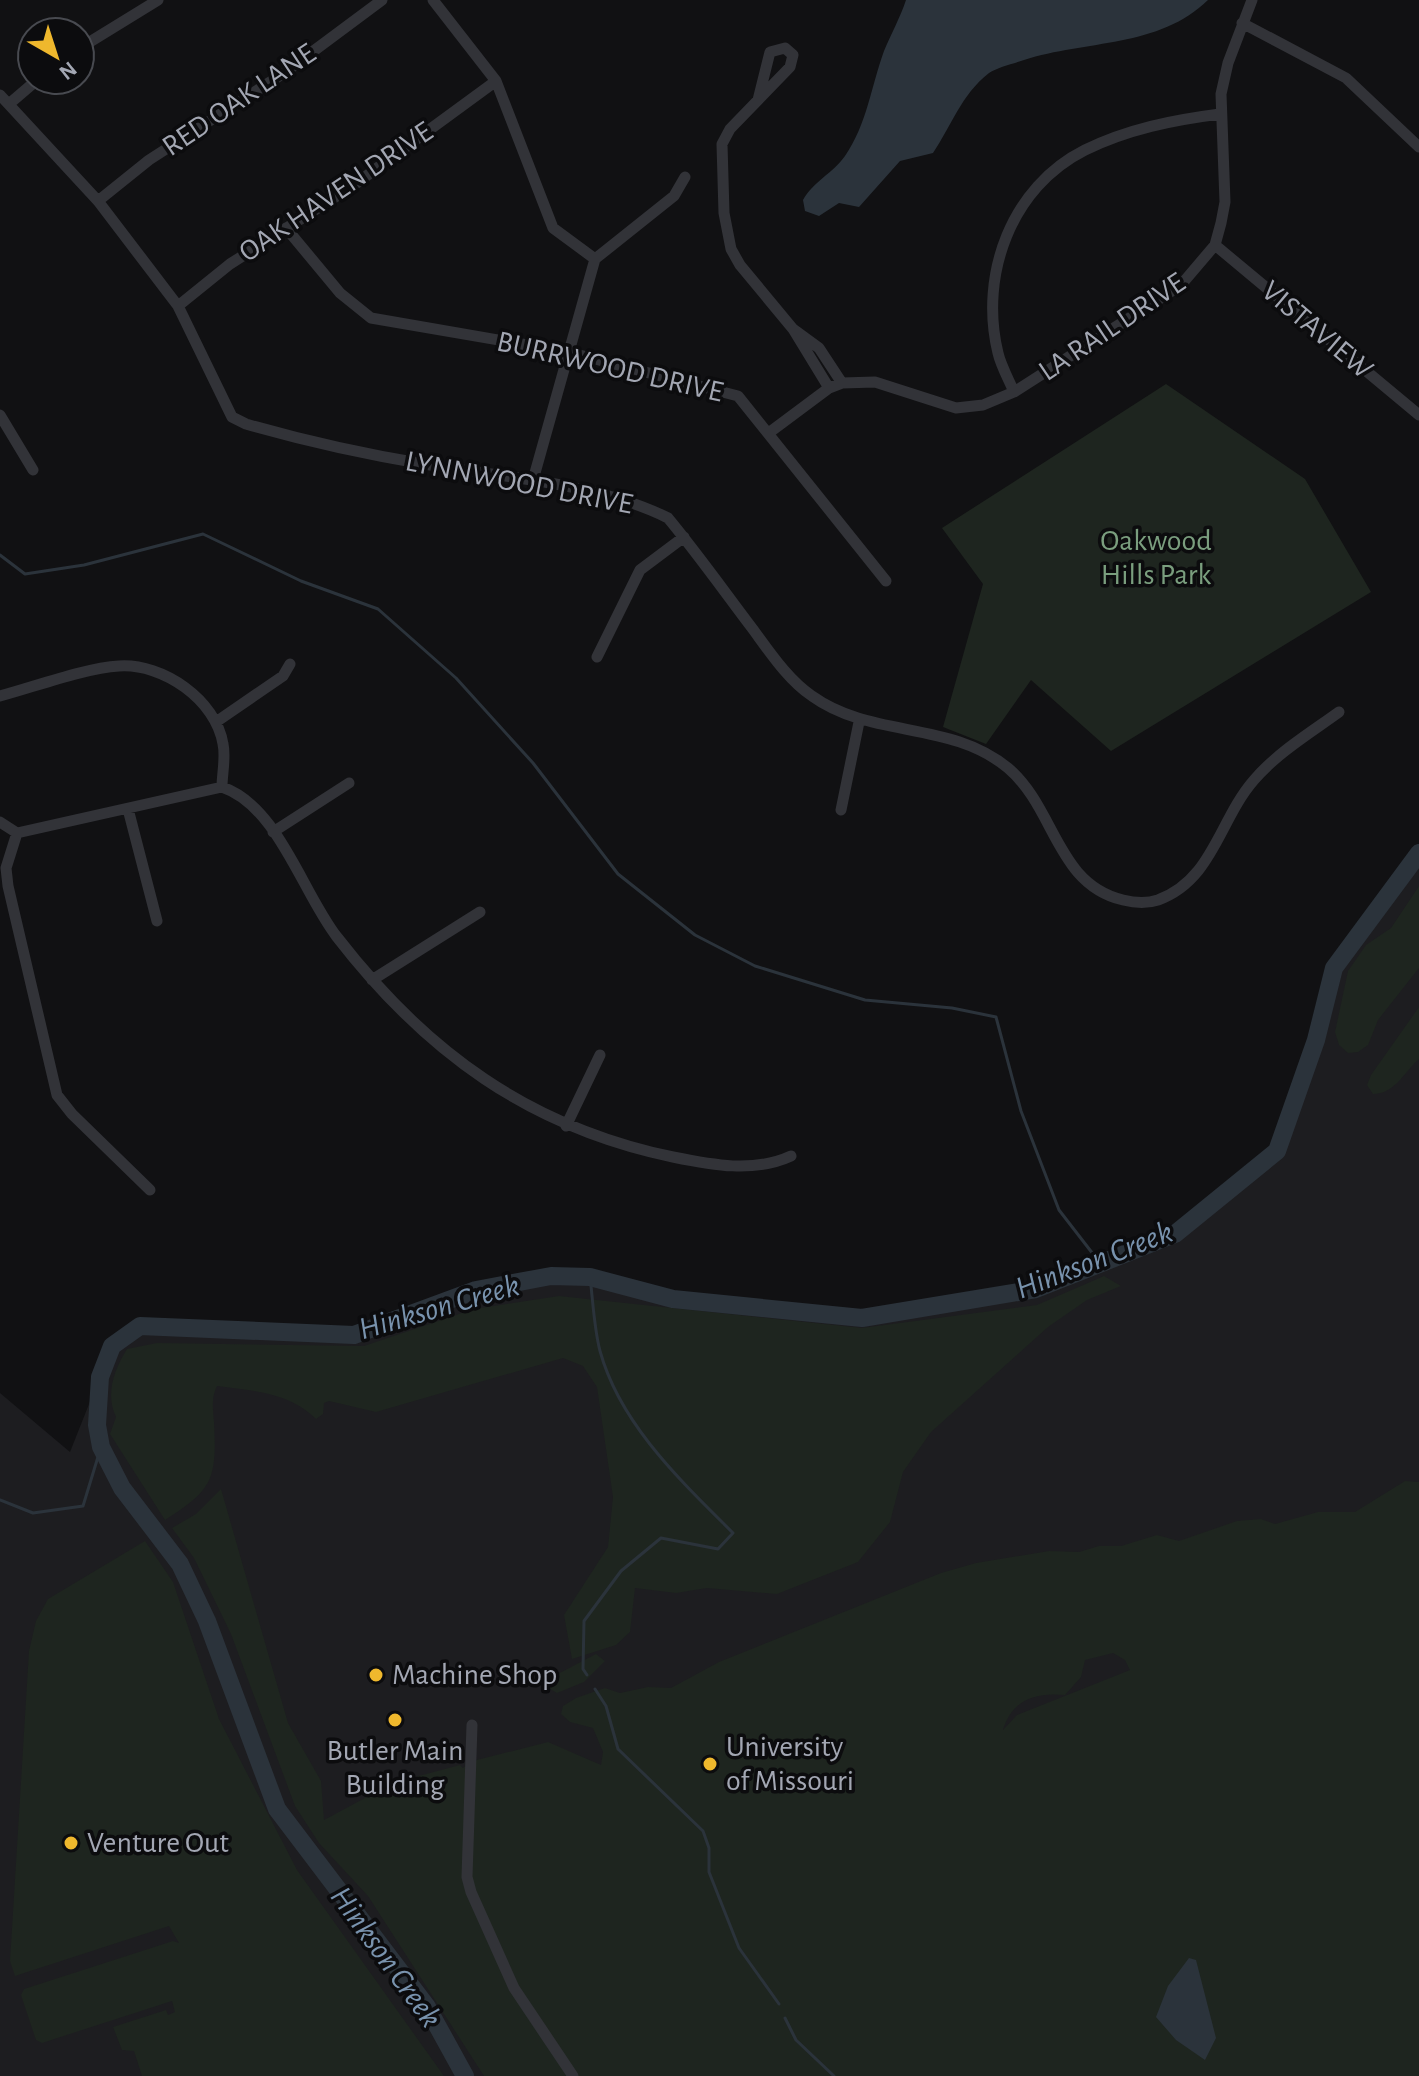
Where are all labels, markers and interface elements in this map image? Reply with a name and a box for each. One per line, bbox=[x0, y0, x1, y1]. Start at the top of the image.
north arrow bbox=[16, 16, 96, 96]
street label: RED OAK LANE bbox=[157, 38, 321, 162]
text: N bbox=[55, 57, 81, 84]
street label: OAK HAVEN DRIVE bbox=[234, 116, 438, 268]
street label: LA RAIL DRIVE bbox=[1033, 267, 1191, 387]
street label: VISTAVIEW bbox=[1256, 275, 1378, 385]
street label: BURRWOOD DRIVE bbox=[494, 326, 726, 408]
street label: LYNNWOOD DRIVE bbox=[403, 446, 635, 520]
park label: Oakwood Hills Park bbox=[1100, 526, 1212, 590]
water label: Hinkson Creek bbox=[1011, 1215, 1177, 1305]
water label: Hinkson Creek bbox=[355, 1269, 523, 1345]
place label: Machine Shop bbox=[392, 1660, 557, 1690]
marker: Machine Shop bbox=[367, 1666, 385, 1684]
marker: Butler Main Building bbox=[386, 1711, 404, 1729]
place label: University of Missouri bbox=[726, 1732, 854, 1796]
place label: Butler Main Building bbox=[327, 1736, 463, 1800]
marker: University of Missouri bbox=[701, 1755, 719, 1773]
place label: Venture Out bbox=[87, 1828, 229, 1858]
marker: Venture Out bbox=[62, 1834, 80, 1852]
water label: Hinkson Creek bbox=[324, 1881, 448, 2033]

